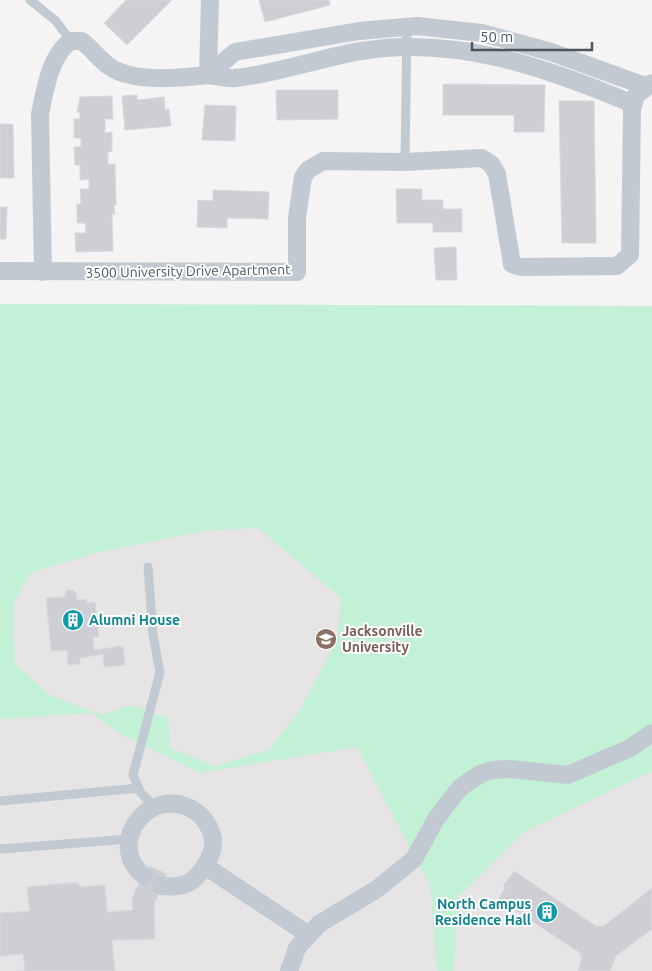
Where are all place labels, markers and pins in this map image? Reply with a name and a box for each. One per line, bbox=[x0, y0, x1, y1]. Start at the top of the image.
building icon: Alumni House bbox=[61, 608, 85, 632]
place label: Alumni House bbox=[89, 612, 180, 628]
place label: Jacksonville University bbox=[342, 623, 423, 655]
school or university icon: Jacksonville University bbox=[314, 627, 338, 651]
place label: North Campus Residence Hall bbox=[435, 896, 531, 928]
building icon: North Campus Residence Hall bbox=[535, 900, 559, 924]

